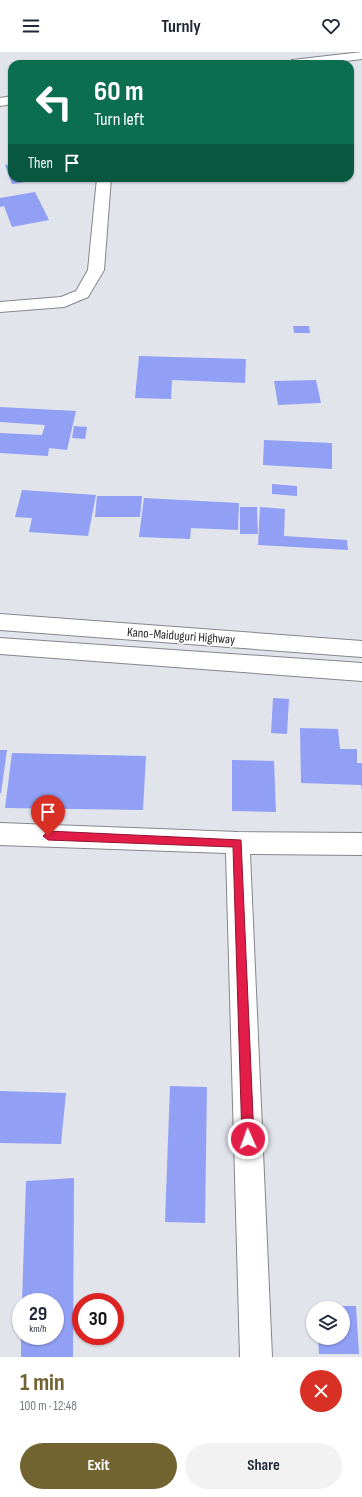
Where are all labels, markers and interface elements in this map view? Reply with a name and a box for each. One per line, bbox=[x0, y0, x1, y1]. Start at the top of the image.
icon: menu bbox=[20, 15, 42, 37]
icon: heart bbox=[320, 15, 342, 37]
text: Turnly bbox=[161, 16, 201, 37]
text: 60 m bbox=[94, 75, 143, 108]
icon: left bbox=[28, 76, 80, 128]
text: Turn left bbox=[94, 109, 145, 130]
icon: arrive bbox=[61, 152, 83, 174]
text: Then bbox=[28, 154, 53, 173]
street label: Kano-Maiduguri Highway bbox=[126, 624, 235, 648]
pin bbox=[31, 795, 65, 836]
icon: arrive bbox=[37, 801, 59, 823]
position arrow bbox=[227, 1118, 269, 1160]
speed limit sign: 30 bbox=[72, 1293, 124, 1345]
map controls bbox=[306, 1301, 350, 1345]
button: layers bbox=[306, 1301, 350, 1345]
text: 29 bbox=[29, 1302, 47, 1326]
text: km/h bbox=[29, 1323, 47, 1335]
text: 1 min bbox=[20, 1368, 65, 1397]
button: close bbox=[300, 1370, 342, 1412]
text: 100 m · 12:48 bbox=[20, 1398, 77, 1414]
button: Exit bbox=[20, 1443, 177, 1489]
button: Share bbox=[185, 1443, 342, 1489]

